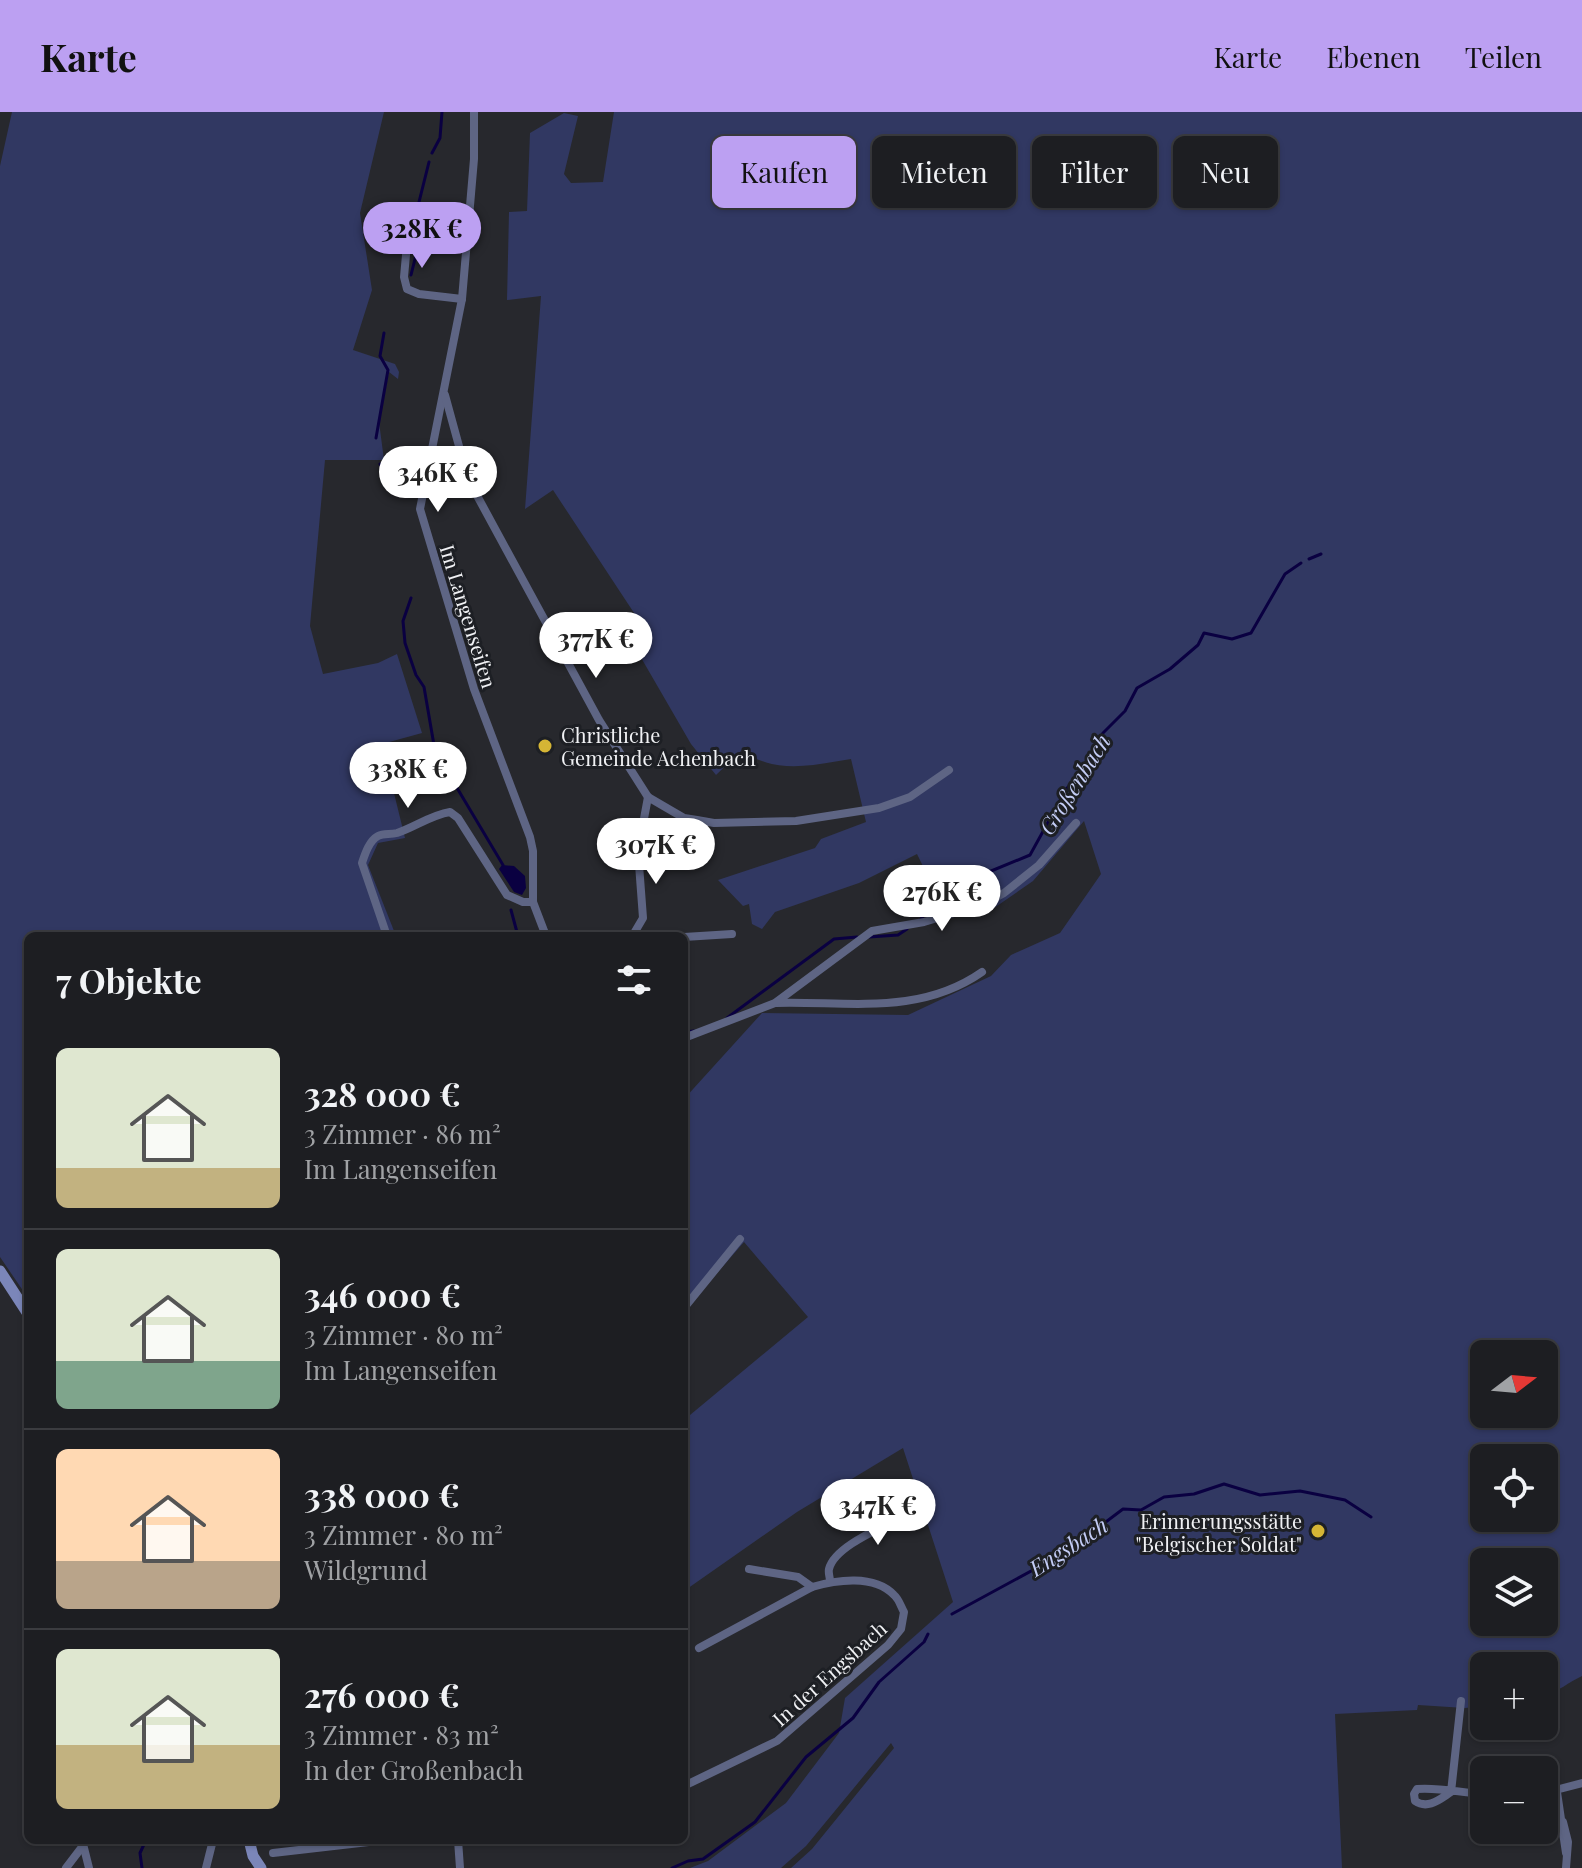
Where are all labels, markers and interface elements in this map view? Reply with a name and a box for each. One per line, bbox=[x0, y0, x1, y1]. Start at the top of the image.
text: Karte bbox=[40, 31, 137, 82]
text: Karte bbox=[1213, 38, 1282, 75]
text: Ebenen bbox=[1326, 38, 1421, 75]
text: Teilen bbox=[1465, 38, 1542, 75]
chip: Kaufen bbox=[712, 136, 856, 208]
chip: Mieten bbox=[872, 136, 1016, 208]
chip: Filter bbox=[1032, 136, 1157, 208]
chip: Neu bbox=[1173, 136, 1278, 208]
pin: 328K € bbox=[357, 202, 487, 270]
text: 328K € bbox=[381, 210, 463, 245]
pin: 346K € bbox=[373, 446, 503, 514]
text: 346K € bbox=[397, 454, 479, 489]
street label: Im Langenseifen bbox=[434, 541, 504, 691]
pin: 377K € bbox=[531, 612, 661, 680]
text: 377K € bbox=[557, 620, 635, 655]
place label: Christliche Gemeinde Achenbach bbox=[561, 721, 756, 771]
water label: Großenbach bbox=[1031, 728, 1117, 840]
marker: Christliche Gemeinde Achenbach bbox=[536, 737, 554, 755]
pin: 338K € bbox=[343, 742, 473, 810]
text: 338K € bbox=[368, 750, 448, 785]
pin: 307K € bbox=[591, 818, 721, 886]
text: 307K € bbox=[615, 826, 697, 861]
pin: 276K € bbox=[877, 865, 1007, 933]
text: 276K € bbox=[901, 873, 983, 908]
text: 7 Objekte bbox=[56, 957, 202, 1003]
icon: filters bbox=[612, 958, 656, 1002]
text: 328 000 € bbox=[304, 1070, 461, 1116]
icon: home bbox=[120, 1080, 216, 1176]
text: 3 Zimmer · 86 m² bbox=[304, 1116, 501, 1151]
text: Im Langenseifen bbox=[304, 1151, 497, 1186]
text: 346 000 € bbox=[304, 1271, 461, 1317]
icon: home bbox=[120, 1281, 216, 1377]
text: 3 Zimmer · 80 m² bbox=[304, 1317, 503, 1352]
north arrow bbox=[1470, 1340, 1558, 1428]
map controls bbox=[1470, 1340, 1558, 1844]
text: Im Langenseifen bbox=[304, 1352, 497, 1387]
button: locate bbox=[1470, 1444, 1558, 1532]
text: 338 000 € bbox=[304, 1471, 460, 1517]
pin: 347K € bbox=[813, 1479, 943, 1547]
icon: home bbox=[120, 1481, 216, 1577]
text: 347K € bbox=[839, 1487, 917, 1522]
place label: Erinnerungsstätte "Belgischer Soldat" bbox=[1136, 1507, 1302, 1557]
water label: Engsbach bbox=[1022, 1509, 1113, 1583]
text: 3 Zimmer · 80 m² bbox=[304, 1517, 503, 1552]
marker: Erinnerungsstätte "Belgischer Soldat" bbox=[1309, 1522, 1327, 1540]
button: layers bbox=[1470, 1548, 1558, 1636]
text: Wildgrund bbox=[304, 1552, 428, 1587]
street label: In der Engsbach bbox=[766, 1614, 892, 1732]
button: + bbox=[1470, 1652, 1558, 1740]
text: 276 000 € bbox=[304, 1671, 460, 1717]
icon: home bbox=[120, 1681, 216, 1777]
text: 3 Zimmer · 83 m² bbox=[304, 1717, 499, 1752]
text: In der Großenbach bbox=[304, 1752, 524, 1787]
button: − bbox=[1470, 1756, 1558, 1844]

